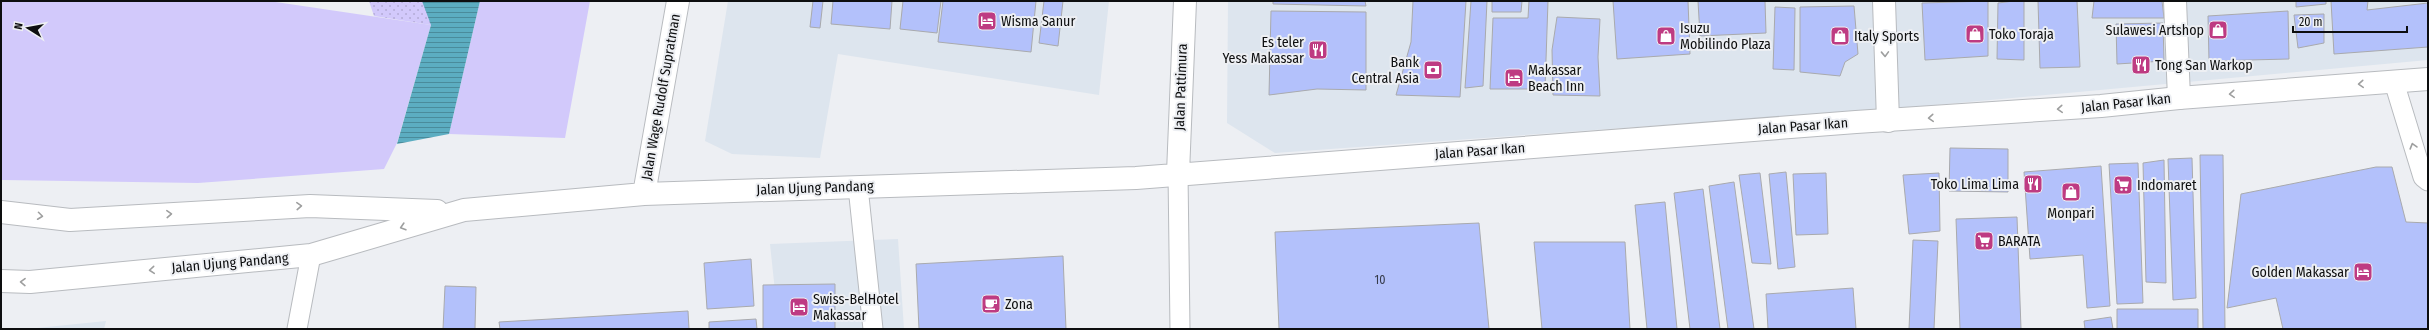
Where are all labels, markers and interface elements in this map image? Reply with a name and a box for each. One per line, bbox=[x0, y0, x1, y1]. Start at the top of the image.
north arrow bbox=[8, 8, 48, 48]
scale bar bbox=[2293, 8, 2407, 34]
hotel icon: Wisma Sanur bbox=[976, 10, 998, 32]
street label: Jalan Wage Rudolf Supratman bbox=[638, 12, 684, 182]
place label: Wisma Sanur bbox=[1001, 13, 1075, 30]
text: 20 m bbox=[2299, 15, 2323, 29]
shop icon: Sulawesi Artshop bbox=[2207, 19, 2229, 41]
place label: Isuzu Mobilindo Plaza bbox=[1680, 20, 1771, 53]
text: N bbox=[12, 22, 26, 31]
place label: Sulawesi Artshop bbox=[2105, 22, 2204, 39]
shop icon: Toko Toraja bbox=[1964, 23, 1986, 45]
shop icon: Isuzu Mobilindo Plaza bbox=[1655, 25, 1677, 47]
shop icon: Italy Sports bbox=[1829, 25, 1851, 47]
place label: Toko Toraja bbox=[1989, 26, 2054, 43]
place label: Italy Sports bbox=[1854, 28, 1919, 45]
place label: Es teler Yess Makassar bbox=[1222, 34, 1304, 67]
restaurant icon: Es teler Yess Makassar bbox=[1307, 39, 1329, 61]
street label: Jalan Pattimura bbox=[1171, 43, 1191, 131]
one-way arrow bbox=[1881, 51, 1890, 57]
place label: Bank Central Asia bbox=[1351, 54, 1419, 87]
restaurant icon: Tong San Warkop bbox=[2130, 54, 2152, 76]
place label: Tong San Warkop bbox=[2155, 57, 2253, 74]
bank icon: Bank Central Asia bbox=[1422, 59, 1444, 81]
place label: Makassar Beach Inn bbox=[1528, 62, 1584, 95]
hotel icon: Makassar Beach Inn bbox=[1503, 67, 1525, 89]
one-way arrow bbox=[2358, 80, 2364, 89]
one-way arrow bbox=[2229, 89, 2235, 98]
street label: Jalan Pasar Ikan bbox=[2080, 90, 2172, 116]
one-way arrow bbox=[2057, 105, 2063, 114]
street label: Jalan Pasar Ikan bbox=[1757, 114, 1849, 138]
one-way arrow bbox=[1928, 114, 1934, 123]
street label: Jalan Pasar Ikan bbox=[1434, 139, 1526, 163]
one-way arrow bbox=[2409, 143, 2418, 150]
restaurant icon: Toko Lima Lima bbox=[2022, 173, 2044, 195]
supermarket icon: Indomaret bbox=[2112, 174, 2134, 196]
place label: Toko Lima Lima bbox=[1931, 176, 2019, 193]
street label: Jalan Ujung Pandang bbox=[756, 177, 874, 199]
place label: Indomaret bbox=[2137, 177, 2197, 194]
shop icon: Monpari bbox=[2060, 181, 2082, 203]
one-way arrow bbox=[296, 202, 302, 211]
place label: Monpari bbox=[2047, 205, 2095, 222]
one-way arrow bbox=[166, 210, 172, 219]
one-way arrow bbox=[37, 212, 43, 221]
one-way arrow bbox=[400, 222, 407, 231]
supermarket icon: BARATA bbox=[1973, 230, 1995, 252]
place label: BARATA bbox=[1998, 233, 2041, 250]
street label: Jalan Ujung Pandang bbox=[171, 249, 290, 277]
hotel icon: Golden Makassar bbox=[2352, 261, 2374, 283]
place label: Golden Makassar bbox=[2252, 264, 2349, 281]
one-way arrow bbox=[149, 266, 155, 275]
house number: 10 bbox=[1375, 273, 1385, 287]
one-way arrow bbox=[20, 278, 26, 286]
place label: Swiss-BelHotel Makassar bbox=[813, 291, 899, 324]
cafe icon: Zona bbox=[980, 293, 1002, 315]
hotel icon: Swiss-BelHotel Makassar bbox=[788, 296, 810, 318]
place label: Zona bbox=[1005, 296, 1033, 313]

